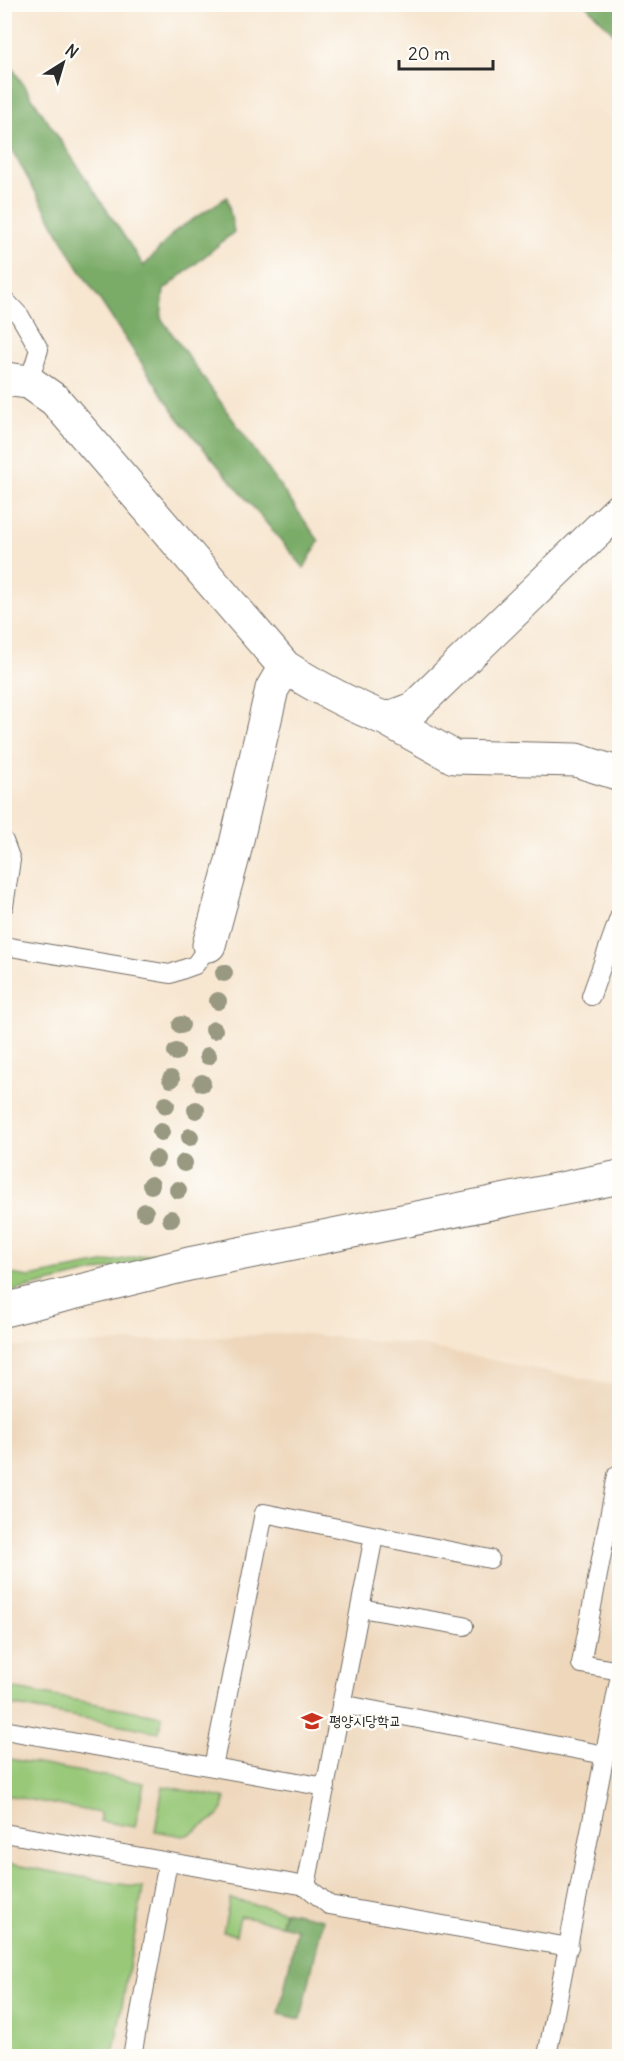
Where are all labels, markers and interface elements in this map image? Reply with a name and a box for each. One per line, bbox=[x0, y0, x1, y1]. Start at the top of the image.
north arrow bbox=[33, 33, 93, 93]
scale bar bbox=[399, 33, 494, 71]
text: N bbox=[62, 40, 82, 62]
text: 20 m bbox=[408, 42, 450, 65]
school or university icon: 평양시당학교 bbox=[300, 1709, 324, 1733]
place label: 평양시당학교 bbox=[329, 1711, 401, 1730]

